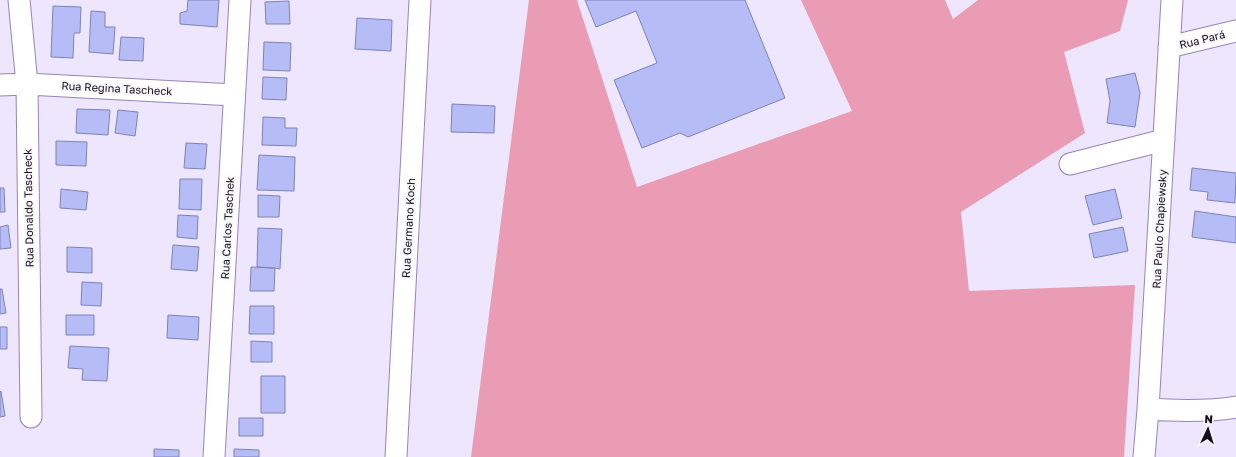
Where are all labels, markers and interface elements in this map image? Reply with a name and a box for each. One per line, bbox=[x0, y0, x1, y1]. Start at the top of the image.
street label: Rua Pará bbox=[1178, 27, 1226, 51]
street label: Rua Regina Tascheck bbox=[61, 79, 173, 97]
street label: Rua Donaldo Tascheck bbox=[20, 148, 36, 268]
street label: Rua Paulo Chapiewsky bbox=[1149, 169, 1169, 289]
street label: Rua Carlos Taschek bbox=[218, 176, 236, 280]
street label: Rua Germano Koch bbox=[399, 178, 417, 278]
north arrow bbox=[1188, 409, 1228, 449]
text: N bbox=[1204, 412, 1213, 425]

